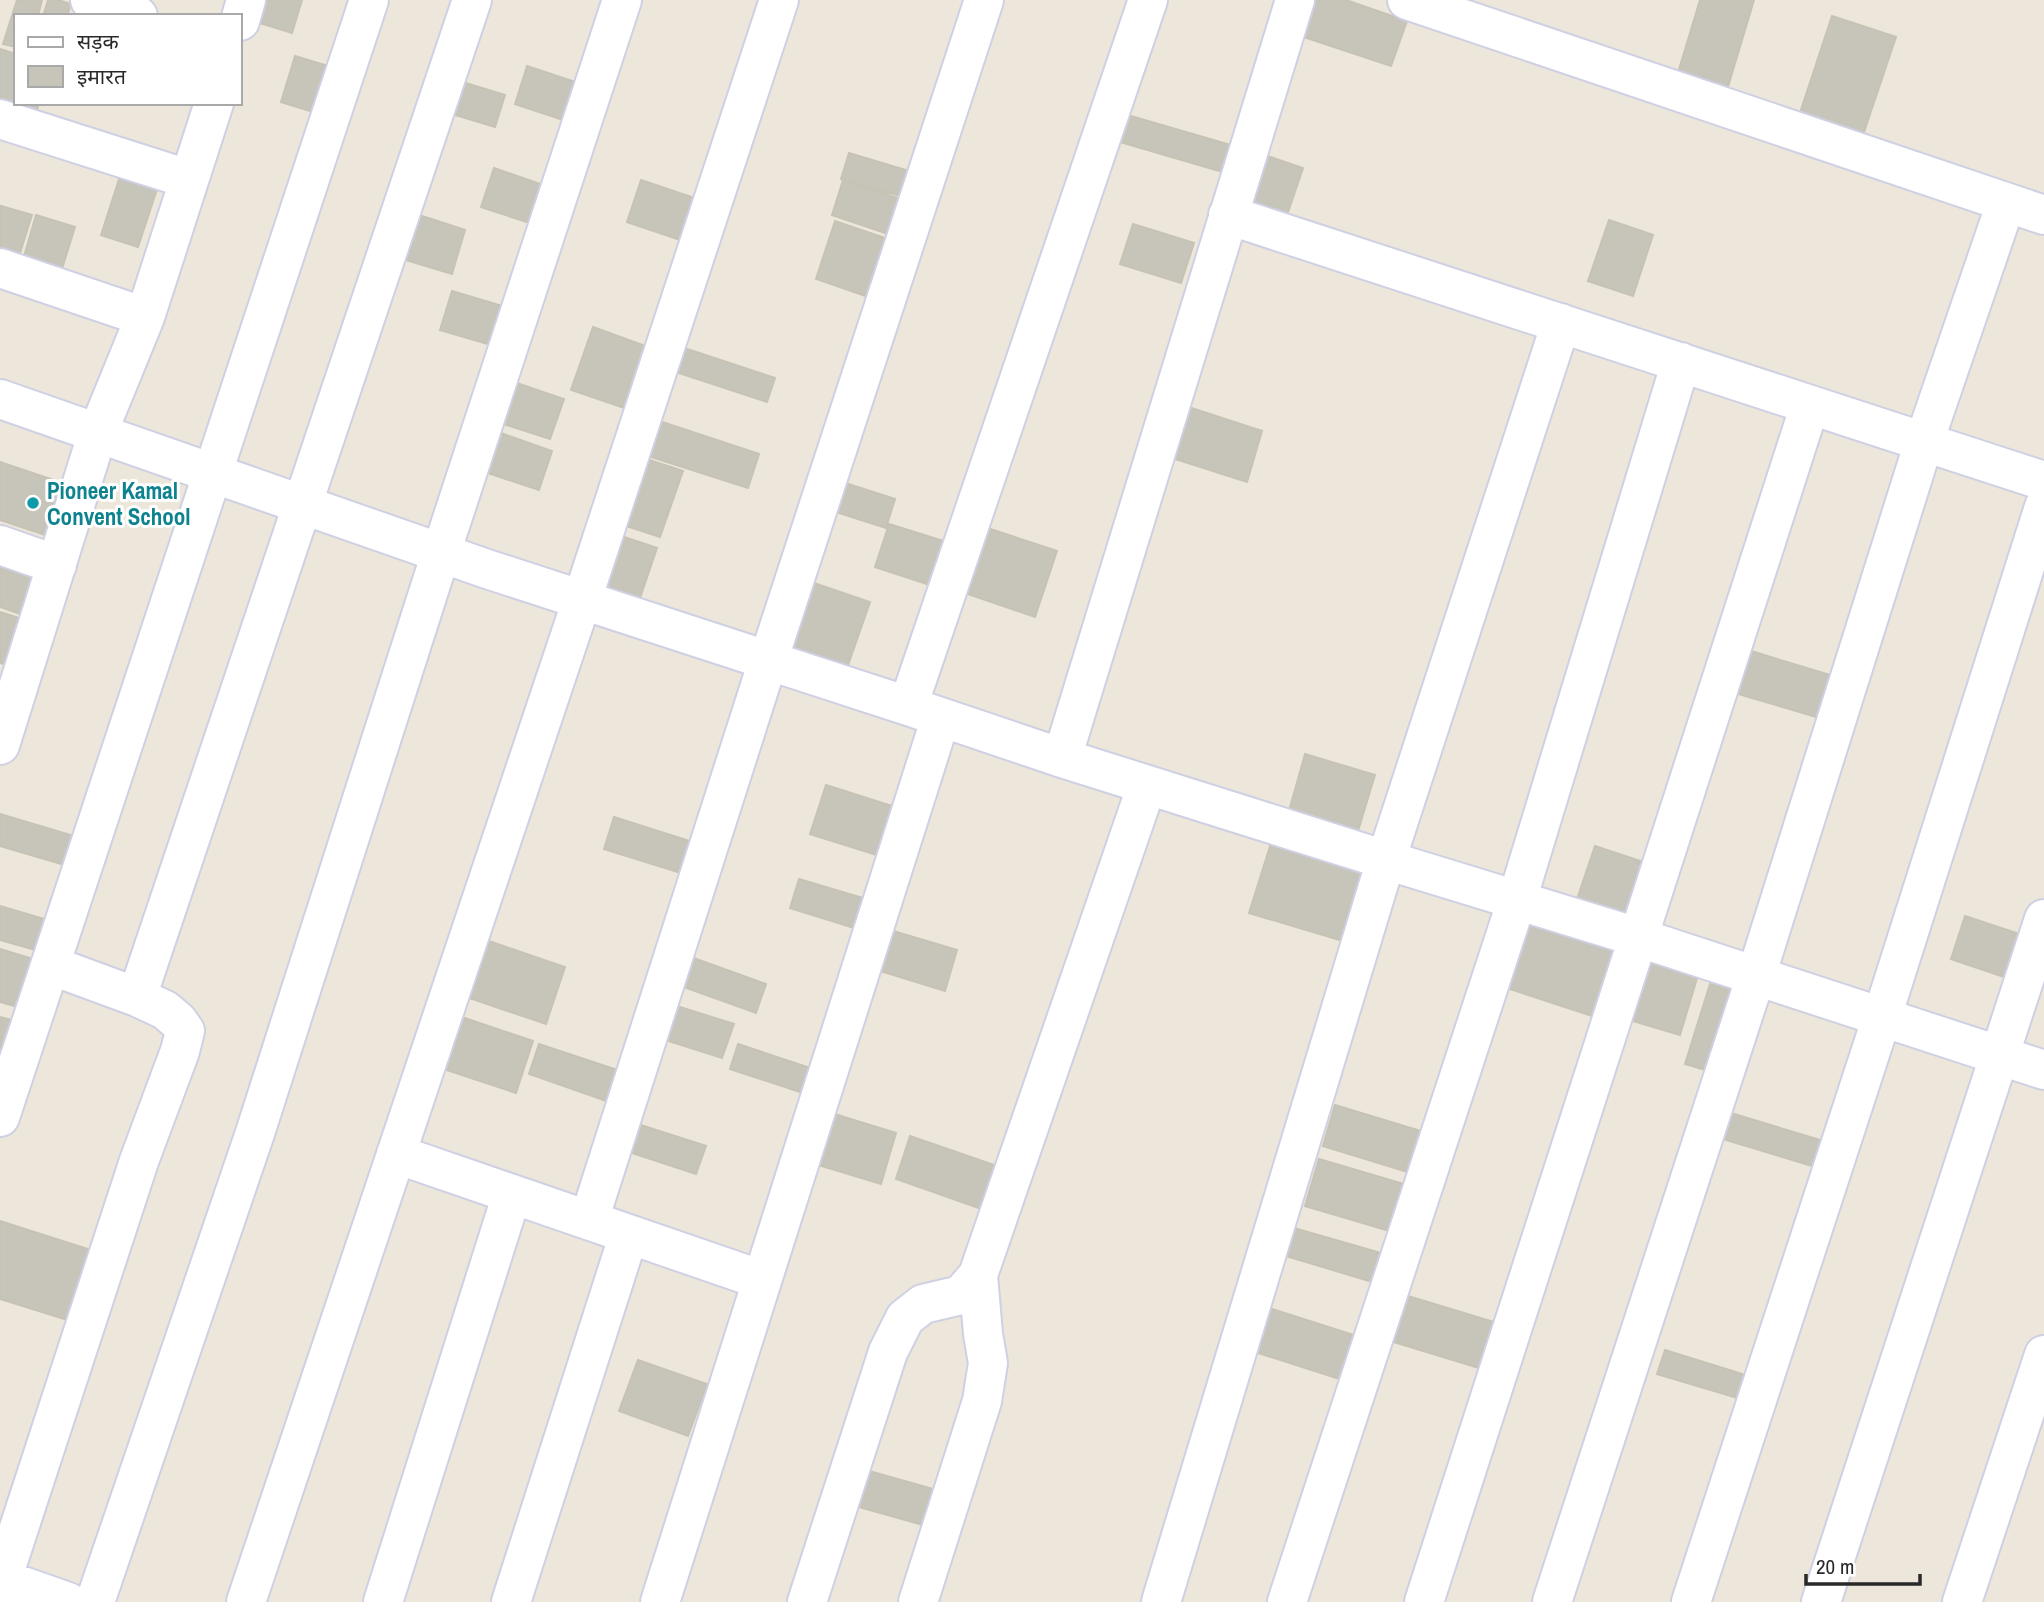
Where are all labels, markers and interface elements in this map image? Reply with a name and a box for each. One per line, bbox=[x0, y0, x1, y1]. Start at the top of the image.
legend bbox=[14, 14, 242, 105]
text: सड़क bbox=[77, 27, 119, 56]
text: इमारत bbox=[77, 62, 127, 91]
place label: Pioneer Kamal Convent School bbox=[47, 475, 191, 532]
marker: Pioneer Kamal Convent School bbox=[25, 495, 41, 511]
scale bar bbox=[1806, 1542, 1920, 1586]
text: 20 m bbox=[1816, 1552, 1854, 1581]

